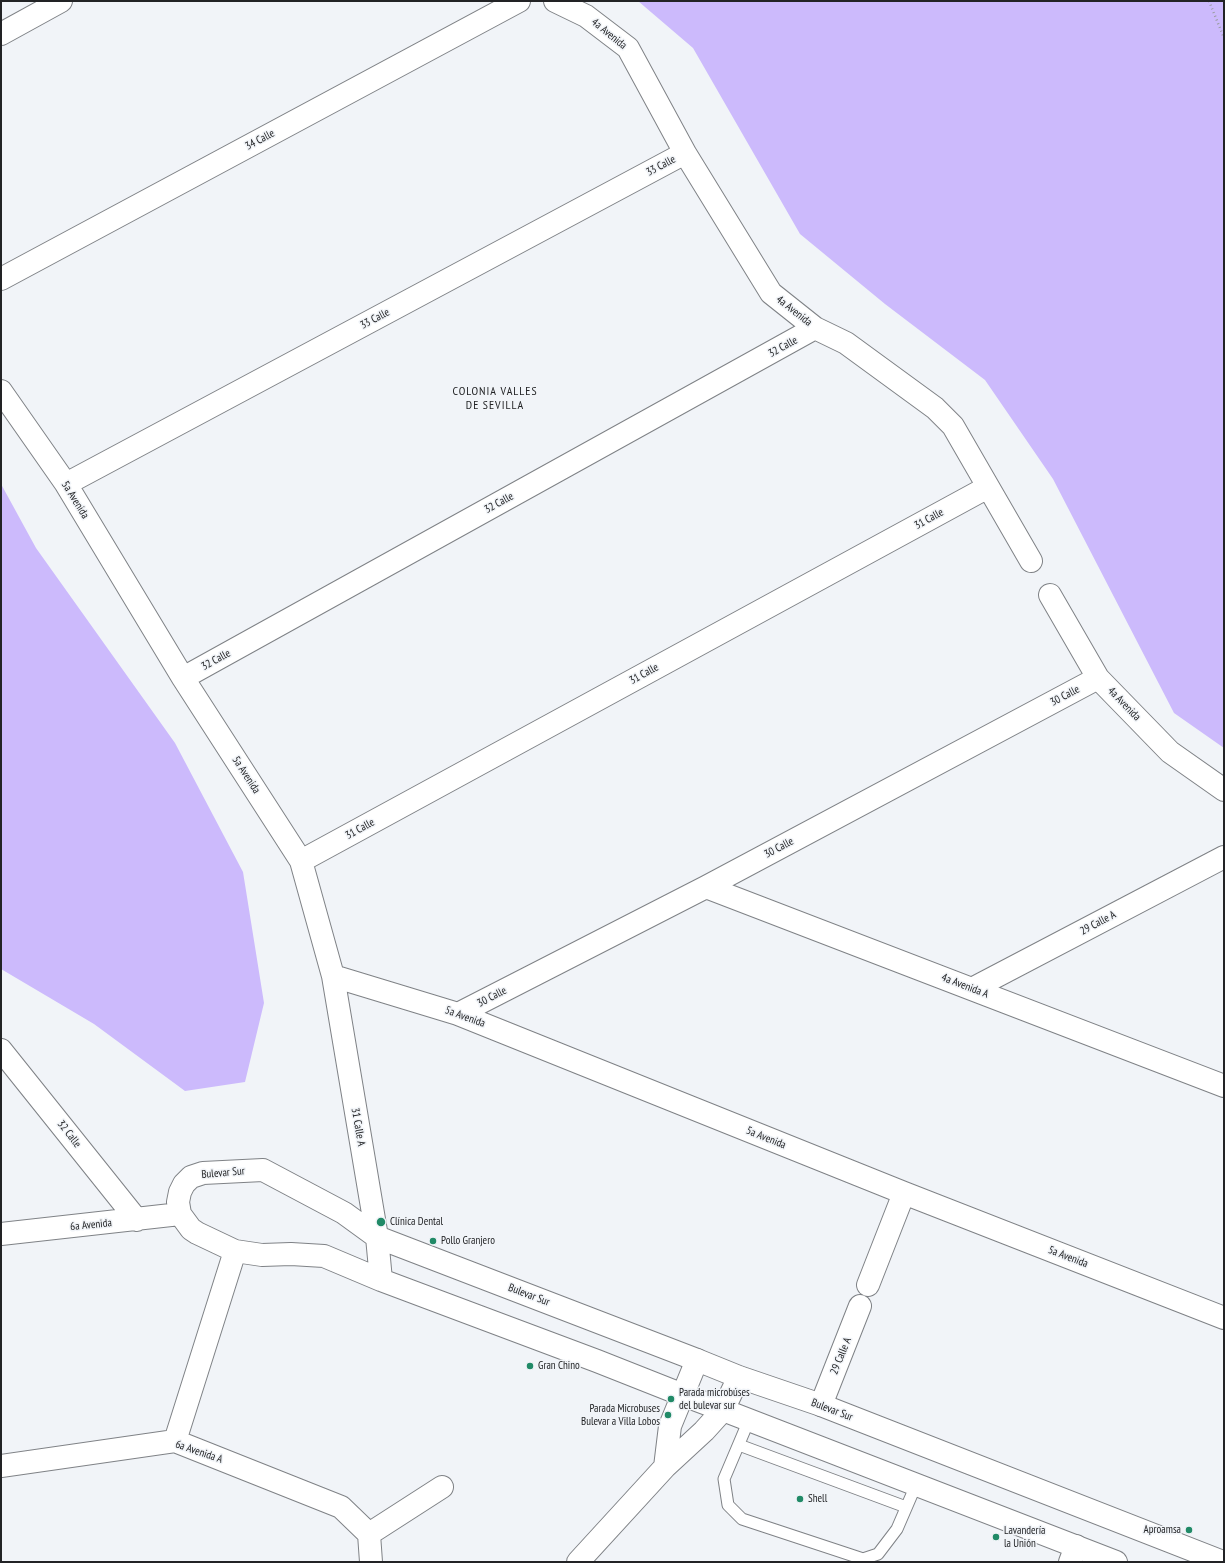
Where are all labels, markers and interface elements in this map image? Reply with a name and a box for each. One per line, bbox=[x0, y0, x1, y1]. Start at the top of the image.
street label: 4a Avenida bbox=[589, 16, 629, 52]
street label: 34 Calle bbox=[243, 127, 277, 153]
street label: 33 Calle bbox=[644, 153, 678, 179]
street label: 4a Avenida bbox=[773, 293, 815, 329]
street label: 33 Calle bbox=[358, 306, 392, 332]
street label: 32 Calle bbox=[766, 334, 800, 360]
district label: COLONIA VALLES DE SEVILLA bbox=[452, 385, 538, 413]
street label: 5a Avenida bbox=[58, 479, 92, 521]
street label: 32 Calle bbox=[482, 490, 516, 516]
street label: 31 Calle bbox=[912, 506, 946, 532]
street label: 32 Calle bbox=[199, 647, 233, 673]
street label: 31 Calle bbox=[627, 661, 661, 687]
street label: 30 Calle bbox=[1048, 683, 1082, 709]
street label: 4a Avenida bbox=[1105, 684, 1143, 724]
street label: 5a Avenida bbox=[229, 754, 263, 796]
street label: 31 Calle bbox=[343, 816, 377, 842]
street label: 30 Calle bbox=[762, 835, 796, 861]
street label: 29 Calle A bbox=[1078, 908, 1118, 938]
street label: 4a Avenida A bbox=[940, 971, 990, 1001]
street label: 30 Calle bbox=[475, 984, 509, 1010]
street label: 5a Avenida bbox=[443, 1004, 487, 1030]
street label: 31 Calle A bbox=[348, 1107, 368, 1147]
street label: 32 Calle bbox=[54, 1118, 84, 1150]
street label: 5a Avenida bbox=[744, 1124, 788, 1152]
street label: Bulevar Sur bbox=[201, 1165, 245, 1181]
place label: Clínica Dental bbox=[390, 1215, 443, 1229]
street label: 6a Avenida bbox=[70, 1216, 112, 1234]
marker: Clínica Dental bbox=[375, 1216, 387, 1228]
place label: Pollo Granjero bbox=[441, 1234, 495, 1248]
marker: Pollo Granjero bbox=[428, 1236, 438, 1246]
street label: 5a Avenida bbox=[1046, 1243, 1090, 1271]
street label: Bulevar Sur bbox=[506, 1281, 552, 1309]
street label: 29 Calle A bbox=[828, 1336, 854, 1376]
place label: Gran Chino bbox=[538, 1359, 580, 1373]
marker: Gran Chino bbox=[525, 1361, 535, 1371]
place label: Parada microbúses del bulevar sur bbox=[679, 1386, 750, 1412]
marker: Parada microbúses del bulevar sur bbox=[666, 1394, 676, 1404]
street label: Bulevar Sur bbox=[809, 1396, 855, 1424]
place label: Parada Microbuses Bulevar a Villa Lobos bbox=[581, 1402, 660, 1428]
marker: Parada Microbuses Bulevar a Villa Lobos bbox=[663, 1410, 673, 1420]
street label: 6a Avenida A bbox=[174, 1438, 224, 1466]
place label: Shell bbox=[808, 1492, 827, 1506]
marker: Shell bbox=[795, 1494, 805, 1504]
place label: Aproamsa bbox=[1144, 1523, 1181, 1537]
place label: Lavandería la Unión bbox=[1004, 1524, 1045, 1550]
marker: Aproamsa bbox=[1184, 1525, 1194, 1535]
marker: Lavandería la Unión bbox=[991, 1532, 1001, 1542]

